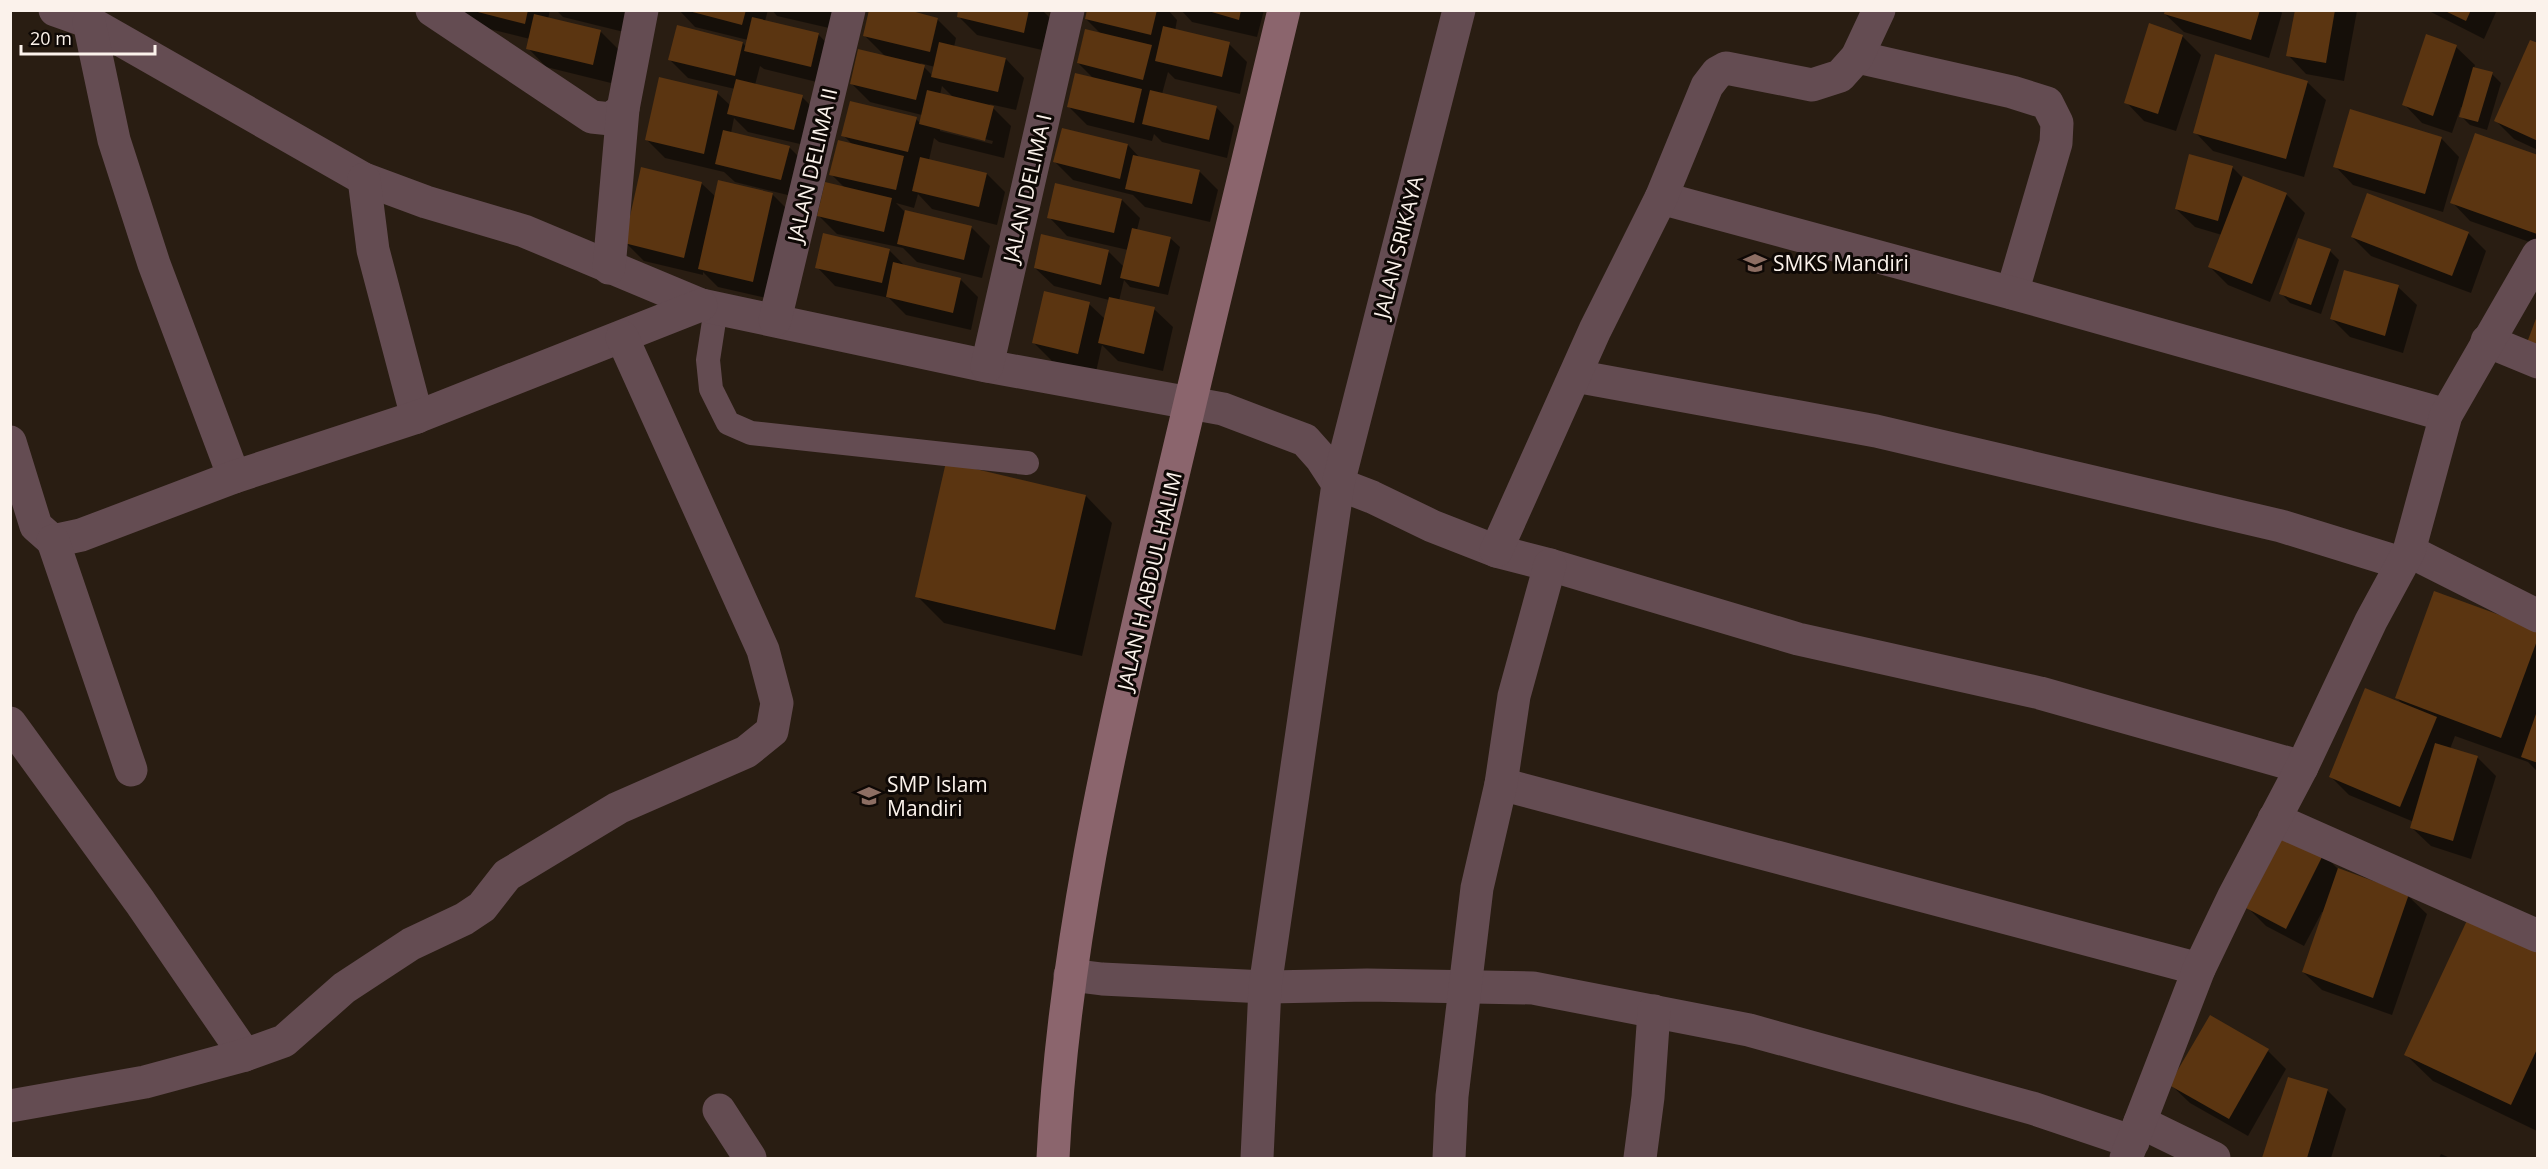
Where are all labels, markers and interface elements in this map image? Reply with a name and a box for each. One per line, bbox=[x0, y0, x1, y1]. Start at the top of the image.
scale bar bbox=[21, 18, 154, 56]
text: 20 m bbox=[30, 26, 72, 50]
street label: JALAN DELIMA II bbox=[780, 85, 843, 247]
street label: JALAN DELIMA I bbox=[996, 111, 1058, 267]
street label: JALAN SRIKAYA bbox=[1366, 172, 1429, 323]
place label: SMKS Mandiri bbox=[1773, 249, 1909, 277]
school or university icon: SMKS Mandiri bbox=[1742, 250, 1768, 276]
street label: JALAN H ABDUL HALIM bbox=[1110, 469, 1188, 695]
place label: SMP Islam Mandiri bbox=[887, 770, 988, 822]
school or university icon: SMP Islam Mandiri bbox=[856, 783, 882, 809]

